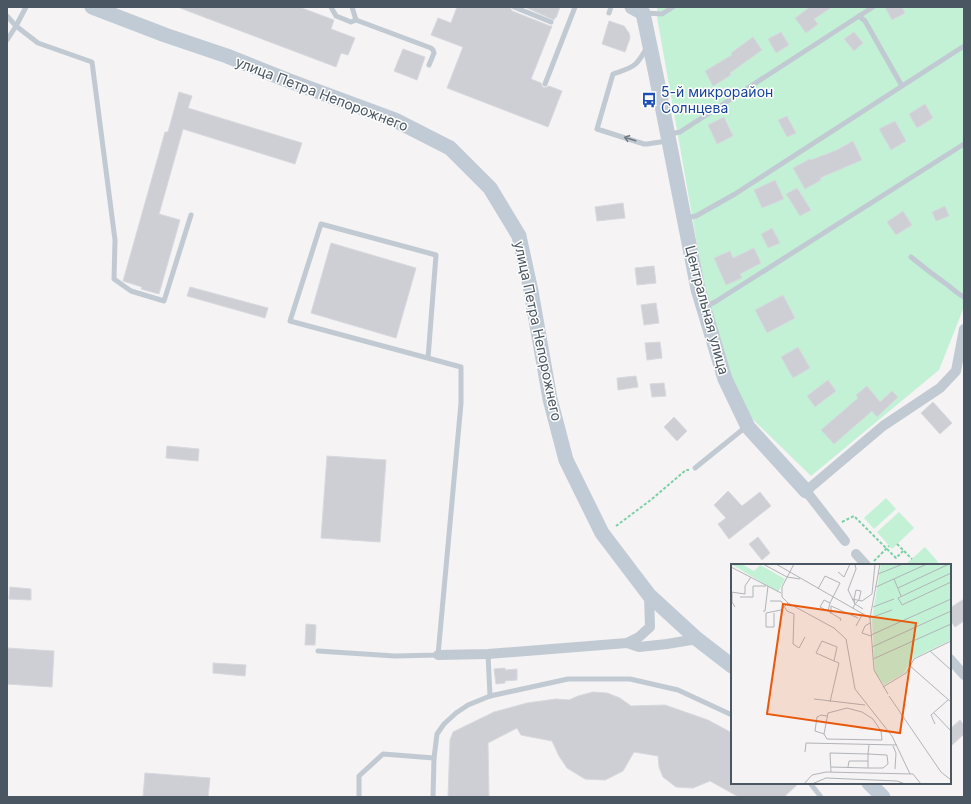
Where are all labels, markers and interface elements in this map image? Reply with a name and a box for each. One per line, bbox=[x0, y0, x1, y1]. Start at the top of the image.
street label: улица Петра Непорожнего bbox=[234, 53, 411, 134]
place label: 5-й микрорайон Солнцева bbox=[661, 83, 773, 116]
bus stop icon: 5-й микрорайон Солнцева bbox=[640, 91, 658, 109]
one-way arrow bbox=[625, 135, 637, 143]
street label: улица Петра Непорожнего bbox=[511, 239, 566, 422]
street label: Центральная улица bbox=[682, 243, 733, 376]
inset map bbox=[731, 564, 951, 784]

